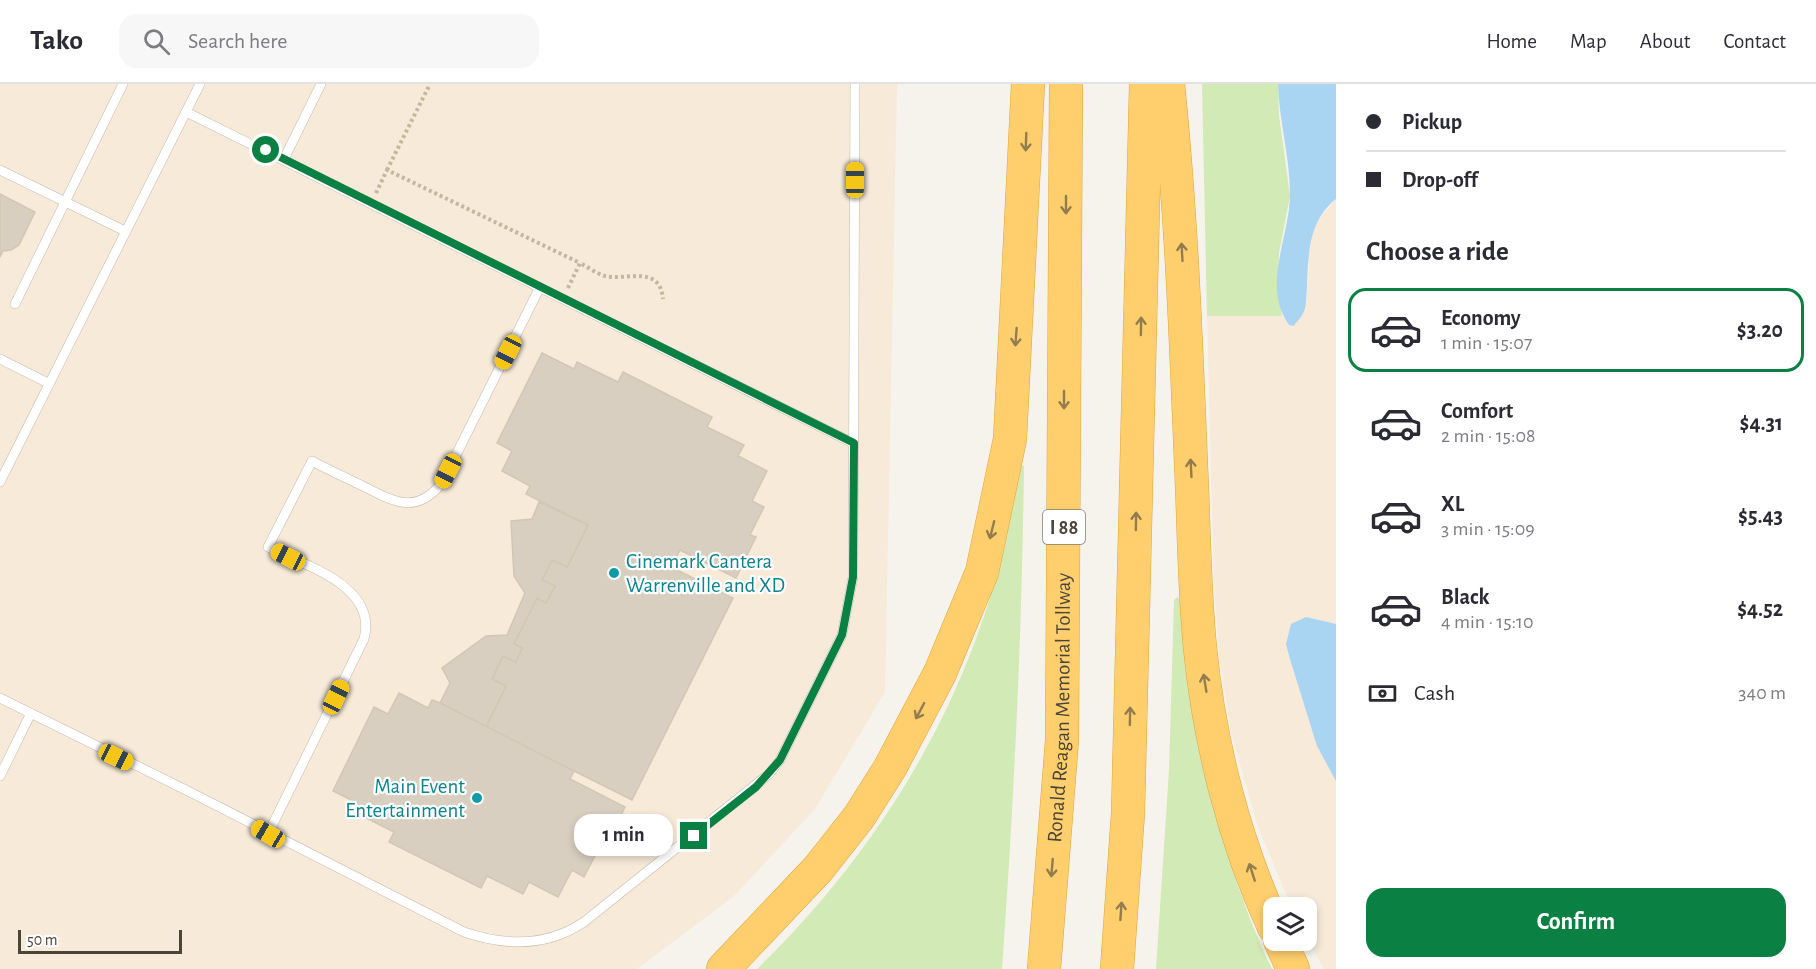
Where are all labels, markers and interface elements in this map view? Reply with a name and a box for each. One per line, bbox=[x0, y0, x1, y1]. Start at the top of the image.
search box bbox=[119, 14, 539, 68]
icon: search bbox=[140, 25, 173, 58]
text: Tako bbox=[30, 27, 83, 55]
text: Search here bbox=[188, 30, 288, 52]
text: Home bbox=[1486, 31, 1537, 52]
text: Map bbox=[1570, 31, 1607, 52]
text: About bbox=[1640, 31, 1690, 52]
text: Contact bbox=[1723, 31, 1786, 52]
text: Pickup bbox=[1402, 111, 1462, 133]
one-way arrow bbox=[1020, 132, 1031, 152]
route start bbox=[252, 136, 279, 163]
car bbox=[846, 162, 864, 198]
text: Drop-off bbox=[1402, 169, 1478, 191]
one-way arrow bbox=[1060, 195, 1071, 215]
text: Choose a ride bbox=[1366, 238, 1509, 265]
one-way arrow bbox=[1176, 243, 1187, 263]
icon: car bbox=[1369, 303, 1423, 357]
text: Economy bbox=[1441, 307, 1521, 329]
one-way arrow bbox=[1135, 317, 1146, 337]
text: $3.20 bbox=[1737, 319, 1783, 341]
one-way arrow bbox=[1011, 327, 1022, 347]
car bbox=[492, 332, 524, 372]
text: 1 min · 15:07 bbox=[1441, 333, 1532, 353]
one-way arrow bbox=[1058, 390, 1070, 410]
icon: car bbox=[1369, 396, 1423, 450]
text: Comfort bbox=[1441, 400, 1513, 422]
text: $4.31 bbox=[1740, 412, 1783, 434]
text: 2 min · 15:08 bbox=[1441, 426, 1536, 446]
car bbox=[432, 451, 464, 491]
one-way arrow bbox=[1186, 459, 1197, 479]
icon: car bbox=[1369, 489, 1423, 543]
text: XL bbox=[1441, 493, 1464, 515]
text: $5.43 bbox=[1738, 505, 1783, 527]
road number: I 88 bbox=[1043, 510, 1085, 544]
one-way arrow bbox=[1130, 512, 1141, 531]
text: 3 min · 15:09 bbox=[1441, 519, 1535, 539]
one-way arrow bbox=[985, 520, 997, 539]
car bbox=[268, 541, 308, 573]
place label: Cinemark Cantera Warrenville and XD bbox=[626, 551, 785, 596]
marker: Cinemark Cantera Warrenville and XD bbox=[607, 566, 621, 580]
street label: Ronald Reagan Memorial Tollway bbox=[1044, 573, 1074, 843]
icon: car bbox=[1369, 582, 1423, 636]
text: Black bbox=[1441, 586, 1489, 608]
text: $4.52 bbox=[1737, 598, 1783, 620]
text: 4 min · 15:10 bbox=[1441, 612, 1534, 632]
one-way arrow bbox=[1200, 674, 1211, 694]
car bbox=[320, 677, 352, 717]
icon: cash bbox=[1366, 677, 1399, 710]
text: Cash bbox=[1414, 682, 1455, 704]
text: 340 m bbox=[1738, 683, 1786, 703]
one-way arrow bbox=[914, 701, 925, 719]
one-way arrow bbox=[1125, 706, 1136, 726]
car bbox=[96, 741, 136, 773]
place label: Main Event Entertainment bbox=[345, 776, 465, 821]
marker: Main Event Entertainment bbox=[470, 791, 484, 805]
callout: 1 min bbox=[574, 815, 673, 857]
car bbox=[248, 817, 288, 851]
route end bbox=[680, 822, 707, 849]
text: 1 min bbox=[602, 825, 645, 845]
one-way arrow bbox=[1046, 858, 1057, 878]
one-way arrow bbox=[1246, 863, 1257, 882]
button: Confirm bbox=[1366, 888, 1786, 957]
map controls bbox=[1263, 897, 1317, 951]
button: layers bbox=[1263, 897, 1317, 951]
one-way arrow bbox=[1116, 901, 1127, 921]
scale bar bbox=[18, 927, 182, 954]
text: 50 m bbox=[27, 932, 58, 948]

